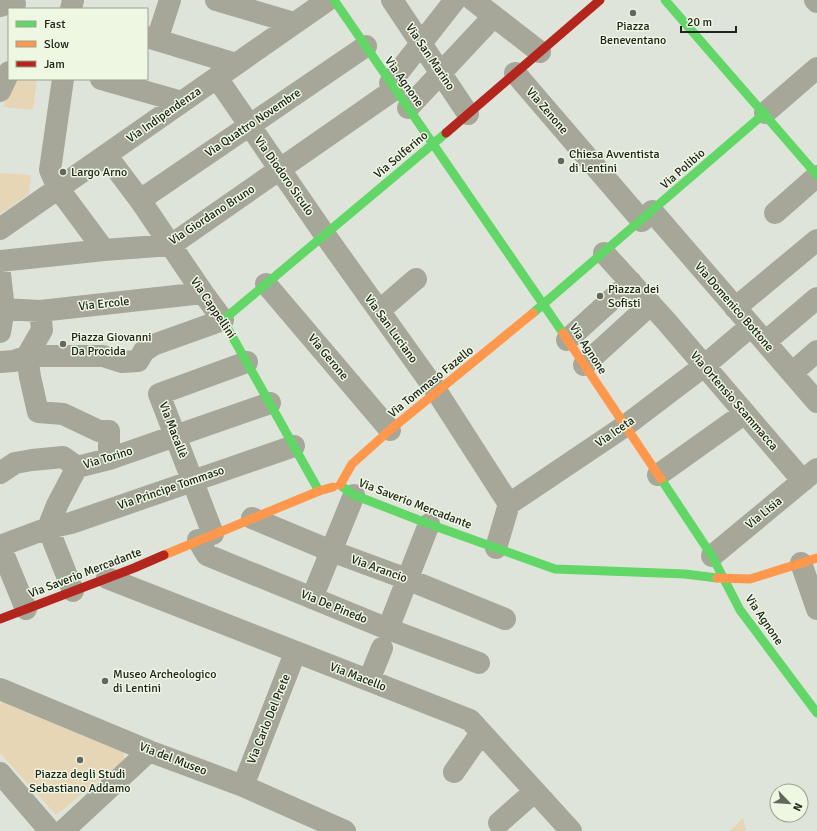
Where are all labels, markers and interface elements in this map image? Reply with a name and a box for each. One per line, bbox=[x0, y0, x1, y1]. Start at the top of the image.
legend bbox=[8, 8, 148, 80]
marker: Piazza Beneventano bbox=[628, 8, 638, 18]
scale bar bbox=[681, 8, 736, 34]
text: 20 m bbox=[687, 15, 712, 30]
text: Fast bbox=[44, 17, 65, 32]
place label: Piazza Beneventano bbox=[600, 19, 666, 48]
street label: Via San Marino bbox=[402, 21, 458, 93]
text: Slow bbox=[44, 37, 69, 52]
street label: Via Agnone bbox=[381, 54, 427, 110]
text: Jam bbox=[44, 57, 65, 72]
street label: Via Indipendenza bbox=[124, 84, 204, 146]
street label: Via Quattro Novembre bbox=[202, 85, 304, 161]
street label: Via Zenone bbox=[523, 85, 571, 137]
street label: Via Solferino bbox=[371, 128, 431, 182]
street label: Via Diodoro Siculo bbox=[251, 133, 317, 219]
street label: Via Polibio bbox=[658, 146, 708, 192]
place label: Chiesa Avventista di Lentini bbox=[569, 147, 660, 176]
marker: Chiesa Avventista di Lentini bbox=[556, 156, 566, 166]
place label: Largo Arno bbox=[71, 165, 127, 180]
marker: Largo Arno bbox=[58, 167, 68, 177]
street label: Via Giordano Bruno bbox=[166, 182, 258, 248]
street label: Via Domenico Bottone bbox=[691, 259, 777, 355]
street label: Via Cappellini bbox=[187, 274, 239, 342]
place label: Piazza dei Sofisti bbox=[608, 282, 659, 311]
marker: Piazza dei Sofisti bbox=[595, 291, 605, 301]
street label: Via San Luciano bbox=[361, 292, 421, 366]
street label: Via Ercole bbox=[78, 294, 130, 314]
street label: Via Agnone bbox=[566, 321, 610, 377]
place label: Piazza Giovanni Da Procida bbox=[71, 330, 152, 359]
street label: Via Gerone bbox=[304, 331, 352, 383]
marker: Piazza Giovanni Da Procida bbox=[58, 339, 68, 349]
street label: Via Tommaso Fazello bbox=[385, 343, 477, 421]
street label: Via Ortensio Scammacca bbox=[687, 348, 781, 454]
street label: Via Macallè bbox=[155, 400, 191, 460]
street label: Via Iceta bbox=[593, 413, 637, 451]
street label: Via Torino bbox=[82, 443, 134, 473]
street label: Via Principe Tommaso bbox=[116, 463, 226, 513]
street label: Via Saverio Mercadante bbox=[356, 475, 474, 533]
street label: Via Lisia bbox=[743, 494, 785, 532]
street label: Via Saverio Mercadante bbox=[26, 544, 144, 602]
street label: Via Arancio bbox=[349, 552, 409, 586]
street label: Via De Pinedo bbox=[298, 587, 370, 627]
street label: Via Agnone bbox=[742, 592, 786, 648]
street label: Via Macello bbox=[328, 659, 388, 695]
place label: Museo Archeologico di Lentini bbox=[113, 667, 216, 696]
street label: Via Carlo Del Prete bbox=[244, 672, 294, 766]
marker: Museo Archeologico di Lentini bbox=[100, 676, 110, 686]
street label: Via del Museo bbox=[137, 739, 209, 779]
marker: Piazza degli Studi Sebastiano Addamo bbox=[75, 755, 85, 765]
place label: Piazza degli Studi Sebastiano Addamo bbox=[29, 767, 131, 796]
north arrow bbox=[769, 783, 809, 823]
text: N bbox=[790, 801, 805, 813]

